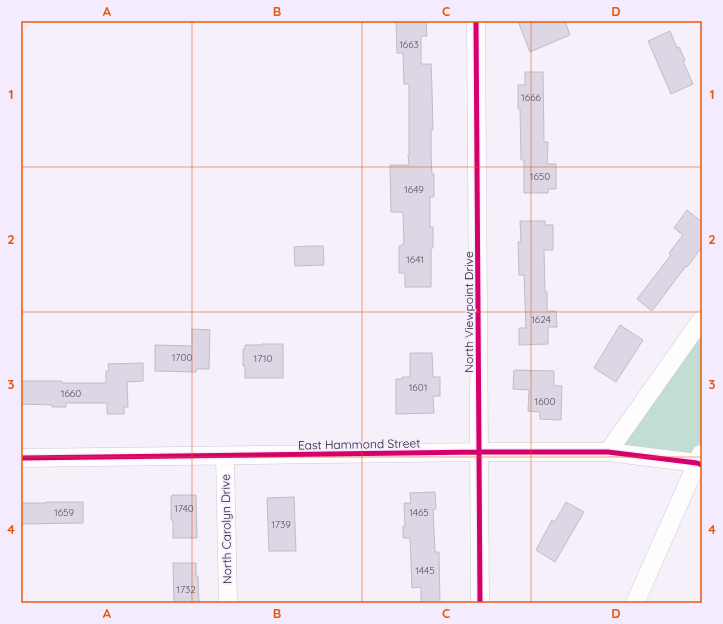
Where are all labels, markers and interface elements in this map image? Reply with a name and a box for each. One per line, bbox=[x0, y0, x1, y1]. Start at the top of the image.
text: A bbox=[103, 3, 112, 19]
text: B bbox=[273, 3, 281, 19]
text: C bbox=[442, 3, 450, 19]
text: D bbox=[611, 3, 621, 19]
house number: 1663 bbox=[399, 38, 419, 51]
text: 1 bbox=[8, 86, 14, 102]
text: 1 bbox=[709, 86, 715, 102]
house number: 1666 bbox=[521, 91, 542, 104]
house number: 1650 bbox=[530, 170, 550, 183]
house number: 1649 bbox=[404, 183, 424, 196]
text: 2 bbox=[7, 231, 15, 247]
text: 2 bbox=[708, 231, 716, 247]
street label: North Viewpoint Drive bbox=[461, 251, 476, 373]
house number: 1641 bbox=[406, 253, 424, 266]
house number: 1624 bbox=[531, 313, 551, 326]
house number: 1700 bbox=[172, 351, 192, 364]
house number: 1710 bbox=[254, 352, 273, 365]
text: 3 bbox=[8, 376, 15, 392]
text: 3 bbox=[709, 376, 716, 392]
house number: 1601 bbox=[409, 381, 427, 394]
house number: 1660 bbox=[61, 387, 81, 400]
house number: 1600 bbox=[535, 395, 556, 408]
street label: East Hammond Street bbox=[298, 435, 420, 453]
street label: North Carolyn Drive bbox=[218, 474, 234, 584]
house number: 1740 bbox=[174, 502, 194, 515]
house number: 1659 bbox=[54, 506, 74, 519]
house number: 1465 bbox=[409, 506, 429, 519]
house number: 1739 bbox=[271, 518, 291, 531]
text: 4 bbox=[7, 521, 15, 537]
text: 4 bbox=[708, 521, 716, 537]
house number: 1445 bbox=[415, 564, 435, 577]
house number: 1732 bbox=[176, 583, 196, 596]
text: A bbox=[103, 605, 112, 621]
text: B bbox=[273, 605, 281, 621]
text: C bbox=[442, 605, 450, 621]
text: D bbox=[611, 605, 621, 621]

